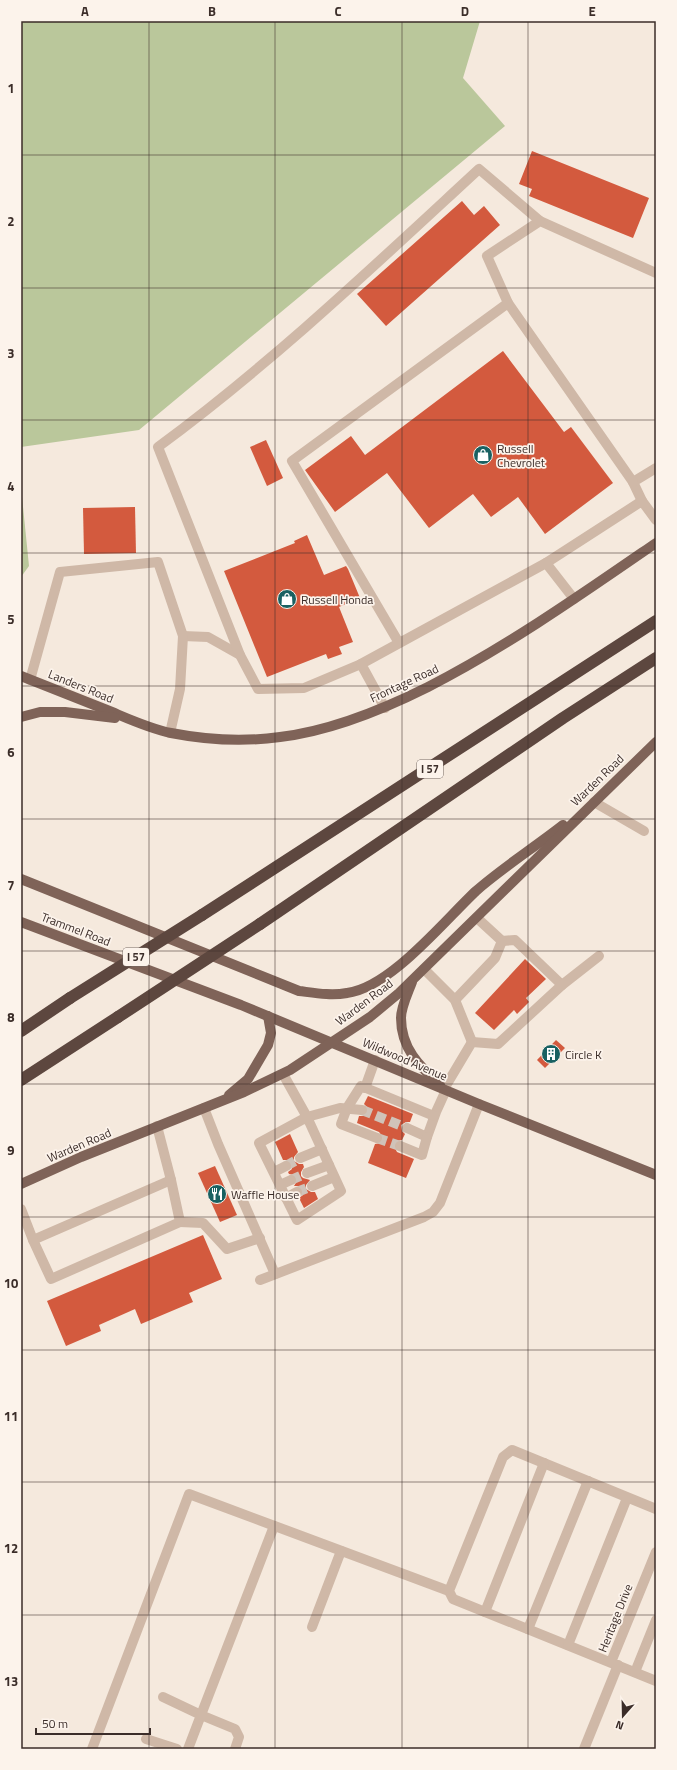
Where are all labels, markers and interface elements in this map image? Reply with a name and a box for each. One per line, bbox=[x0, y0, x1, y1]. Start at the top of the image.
text: A bbox=[81, 1, 89, 21]
text: B bbox=[208, 1, 216, 21]
text: C bbox=[334, 1, 342, 21]
text: D bbox=[461, 1, 469, 21]
text: E bbox=[588, 1, 596, 21]
text: 1 bbox=[7, 78, 15, 98]
text: 2 bbox=[7, 211, 15, 231]
text: 3 bbox=[7, 343, 15, 363]
place label: Russell Chevrolet bbox=[497, 439, 546, 472]
shop icon: Russell Chevrolet bbox=[472, 444, 494, 466]
text: 4 bbox=[7, 476, 15, 496]
shop icon: Russell Honda bbox=[276, 588, 298, 610]
place label: Russell Honda bbox=[301, 590, 373, 609]
text: 5 bbox=[7, 609, 15, 629]
street label: Frontage Road bbox=[366, 659, 442, 707]
street label: Landers Road bbox=[45, 664, 117, 708]
text: 6 bbox=[7, 742, 15, 762]
street label: Warden Road bbox=[566, 750, 628, 810]
road number: I 57 bbox=[417, 760, 443, 778]
text: 7 bbox=[7, 875, 15, 895]
street label: Trammel Road bbox=[39, 907, 113, 951]
road number: I 57 bbox=[123, 948, 149, 966]
street label: Warden Road bbox=[331, 974, 397, 1030]
text: 8 bbox=[7, 1007, 15, 1027]
street label: Wildwood Avenue bbox=[360, 1033, 450, 1085]
building icon: Circle K bbox=[540, 1043, 562, 1065]
place label: Circle K bbox=[565, 1045, 602, 1064]
street label: Warden Road bbox=[44, 1123, 114, 1167]
text: 9 bbox=[7, 1140, 15, 1160]
restaurant icon: Waffle House bbox=[206, 1183, 228, 1205]
place label: Waffle House bbox=[231, 1185, 299, 1204]
text: 10 bbox=[4, 1273, 18, 1293]
text: 11 bbox=[4, 1406, 18, 1426]
text: 12 bbox=[4, 1538, 18, 1558]
street label: Heritage Drive bbox=[593, 1581, 637, 1655]
text: 13 bbox=[4, 1671, 18, 1691]
north arrow bbox=[603, 1696, 643, 1736]
scale bar bbox=[36, 1710, 150, 1736]
text: 50 m bbox=[42, 1714, 68, 1733]
text: N bbox=[613, 1717, 626, 1734]

